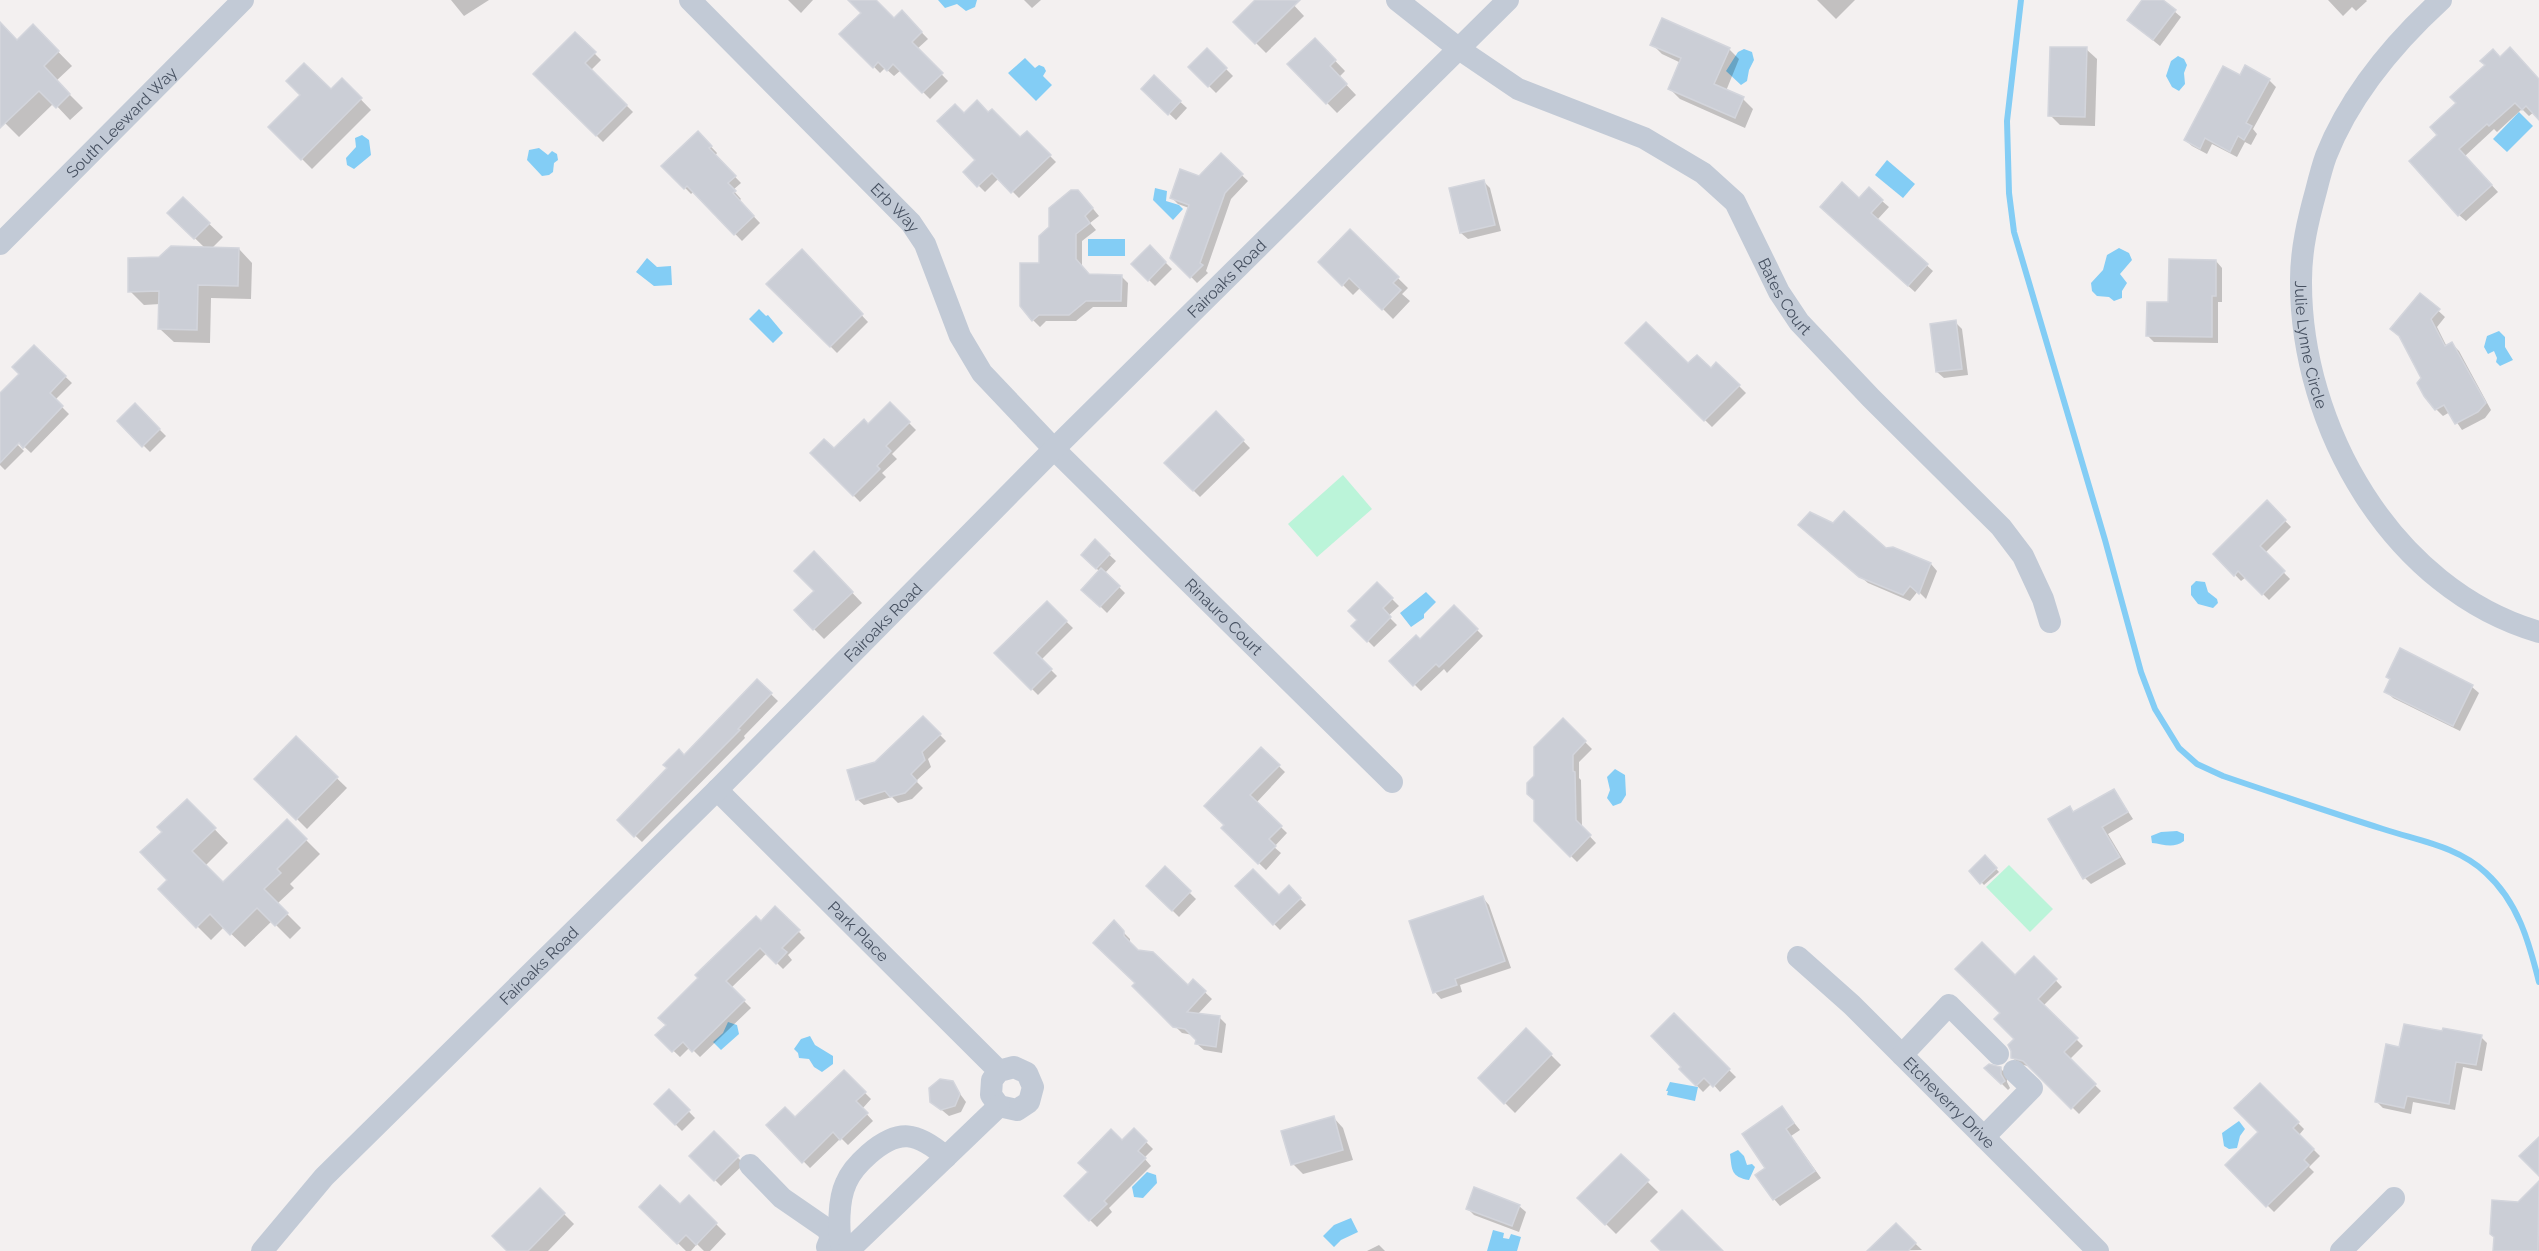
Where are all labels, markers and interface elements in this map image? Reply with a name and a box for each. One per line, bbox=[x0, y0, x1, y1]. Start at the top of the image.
street label: South Leeward Way bbox=[62, 62, 181, 182]
street label: Erb Way bbox=[867, 179, 924, 236]
street label: Fairoaks Road bbox=[1183, 236, 1270, 321]
street label: Bates Court bbox=[1754, 255, 1816, 339]
street label: Julie Lynne Circle bbox=[2291, 281, 2332, 411]
street label: Rinauro Court bbox=[1181, 574, 1267, 659]
street label: Fairoaks Road bbox=[840, 579, 926, 666]
street label: Park Place bbox=[824, 897, 893, 965]
street label: Fairoaks Road bbox=[495, 923, 582, 1008]
street label: Etcheverry Drive bbox=[1900, 1053, 1999, 1152]

